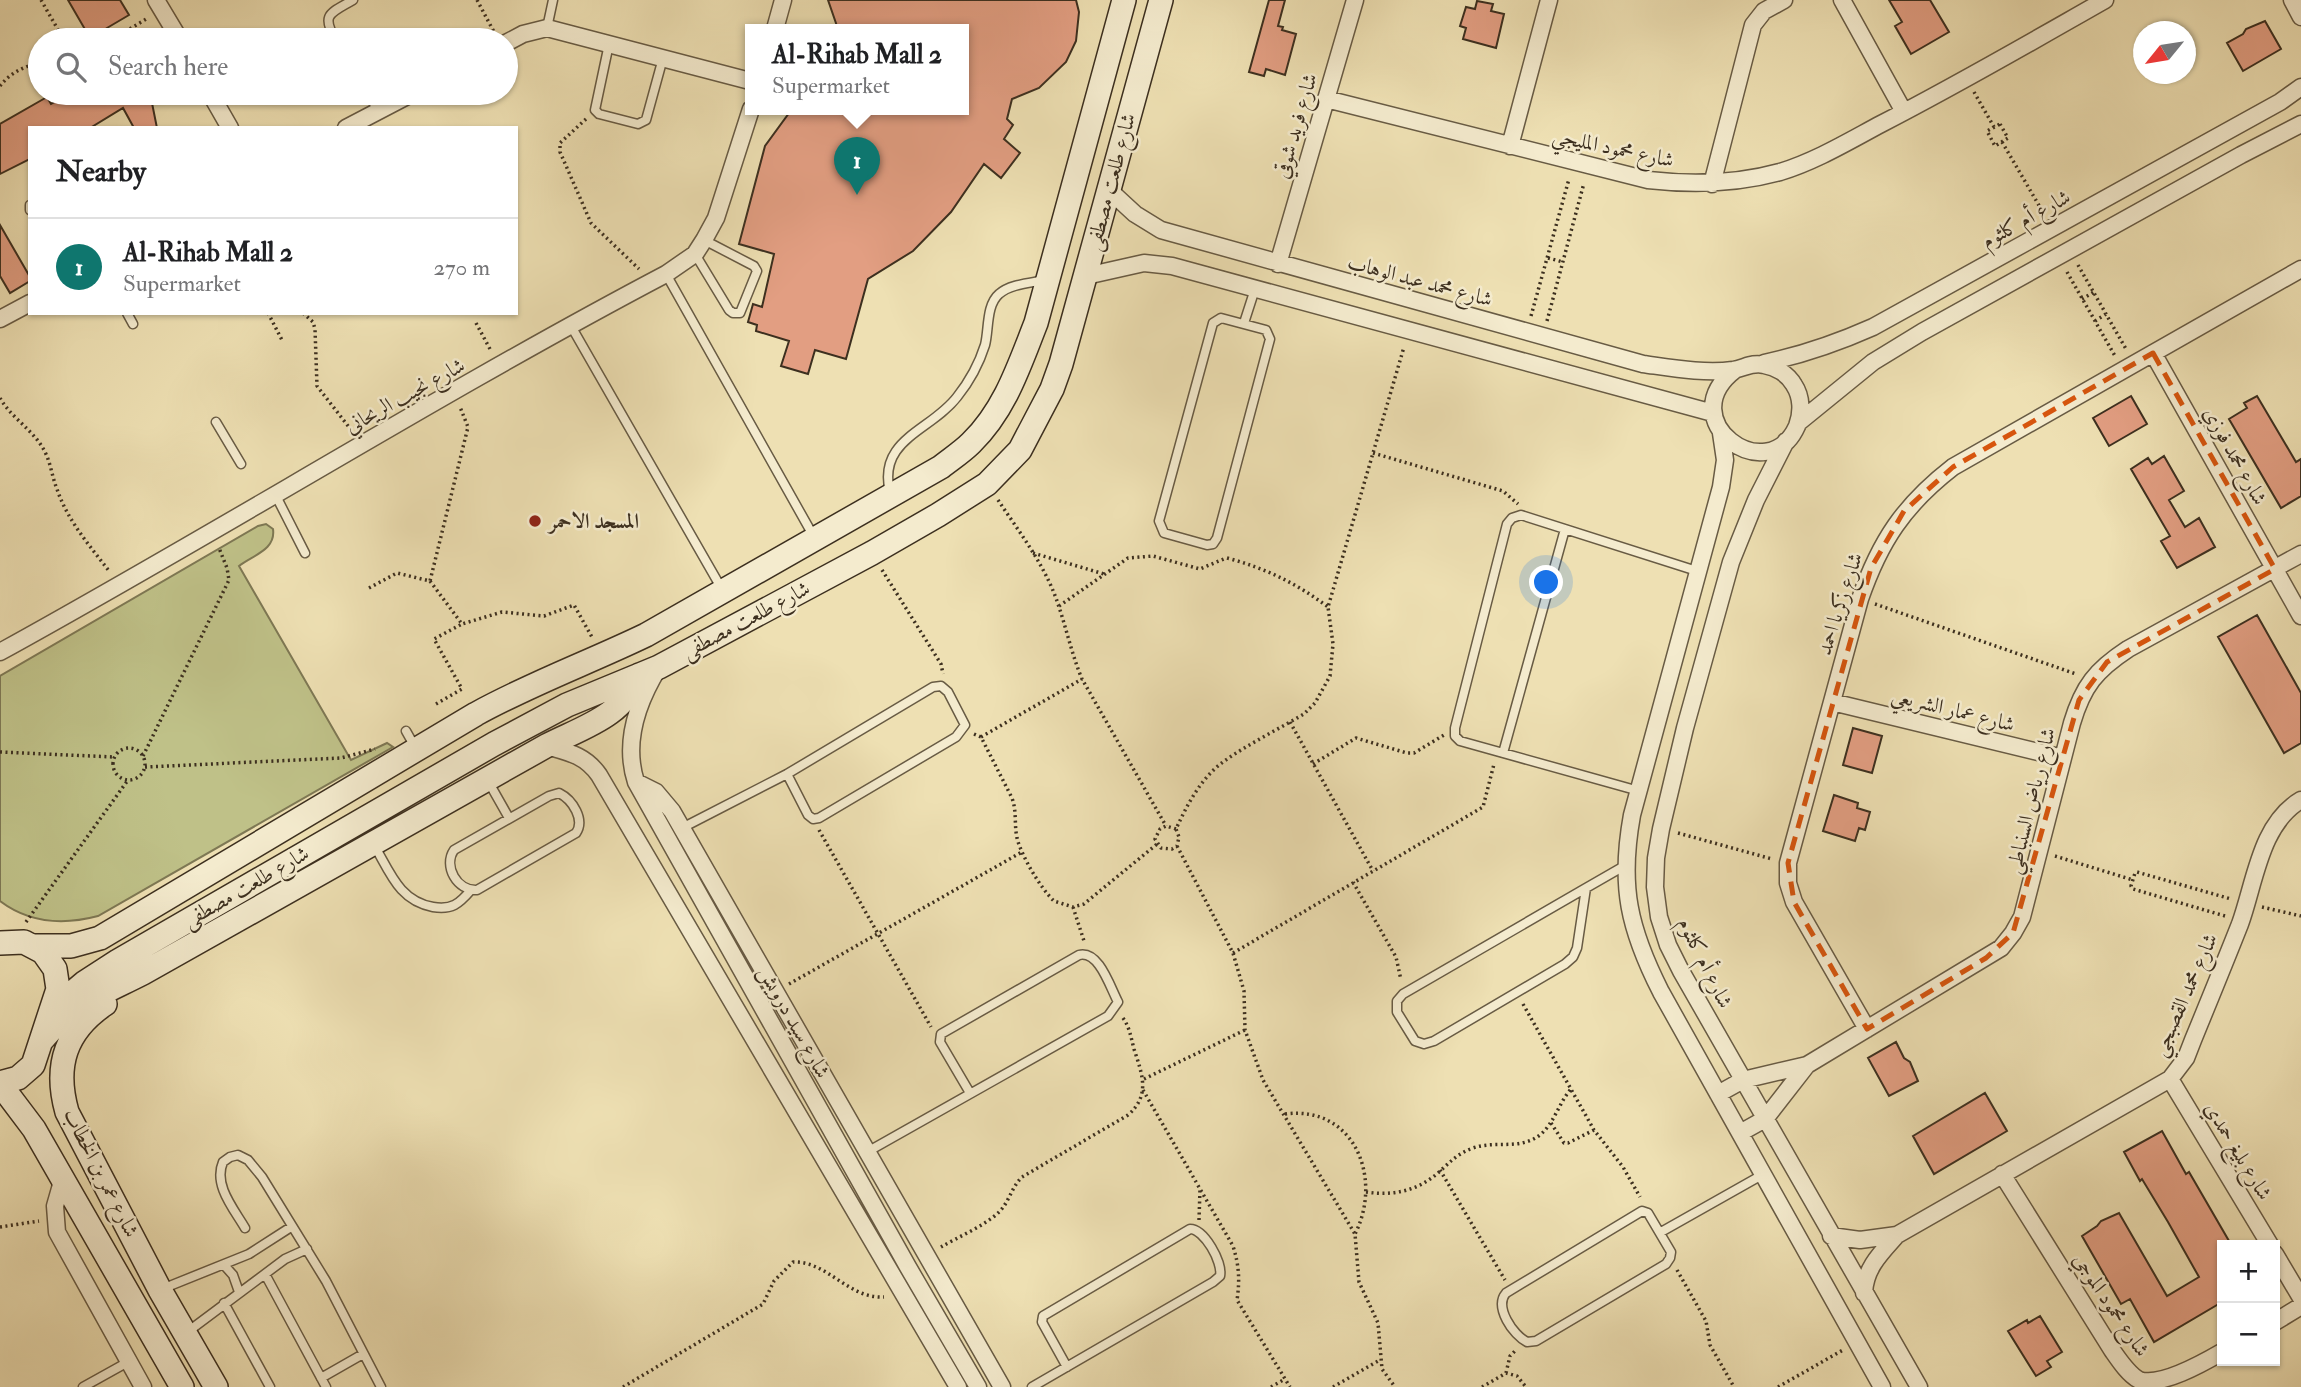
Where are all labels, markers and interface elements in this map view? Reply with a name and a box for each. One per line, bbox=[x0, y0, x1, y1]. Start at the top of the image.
north arrow bbox=[2133, 21, 2196, 84]
popup bbox=[745, 24, 969, 115]
search box bbox=[28, 28, 518, 105]
text: Al-Rihab Mall 2 bbox=[772, 39, 942, 71]
icon: search bbox=[52, 48, 90, 86]
text: Search here bbox=[108, 51, 228, 83]
street label: شارع فريد شوقي bbox=[1268, 70, 1328, 183]
text: Supermarket bbox=[772, 71, 890, 100]
street label: شارع طلعت مصطفى bbox=[1080, 110, 1146, 255]
street label: شارع محمود المليجي bbox=[1548, 122, 1676, 180]
pin: 1 bbox=[834, 137, 880, 195]
text: Nearby bbox=[56, 153, 146, 190]
street label: شارع أم كلثوم bbox=[1976, 182, 2077, 258]
text: Al-Rihab Mall 2 bbox=[123, 237, 293, 269]
street label: شارع محمد عبد الوهاب bbox=[1343, 249, 1496, 317]
text: 1 bbox=[75, 253, 83, 282]
text: 270 m bbox=[433, 253, 490, 282]
text: Supermarket bbox=[123, 269, 241, 298]
street label: شارع نجيب الريحاني bbox=[340, 352, 472, 444]
street label: شارع محمد فوزي bbox=[2193, 402, 2273, 512]
place label: المسجد الاحمر bbox=[547, 508, 639, 535]
marker: المسجد الاحمر bbox=[527, 513, 543, 529]
street label: شارع زكريا احمد bbox=[1811, 549, 1873, 660]
your location bbox=[1529, 565, 1563, 599]
street label: شارع طلعت مصطفى bbox=[677, 575, 817, 669]
street label: شارع عمار الشريعي bbox=[1887, 682, 2017, 743]
street label: شارع رياض السنباطي bbox=[2000, 725, 2068, 878]
street label: شارع طلعت مصطفى bbox=[178, 840, 316, 938]
street label: شارع أم كلثوم bbox=[1668, 912, 1740, 1015]
street label: شارع محمد القصبجي bbox=[2146, 929, 2230, 1063]
street label: شارع سيد درويش bbox=[748, 961, 836, 1085]
street label: شارع بليغ حمدي bbox=[2194, 1097, 2278, 1208]
street label: شارع عمر بن الخطاب bbox=[53, 1104, 145, 1244]
map controls bbox=[2217, 1240, 2280, 1366]
button: + bbox=[2217, 1240, 2280, 1303]
street label: شارع محمود الموجي bbox=[2063, 1248, 2156, 1364]
button: − bbox=[2217, 1303, 2280, 1366]

